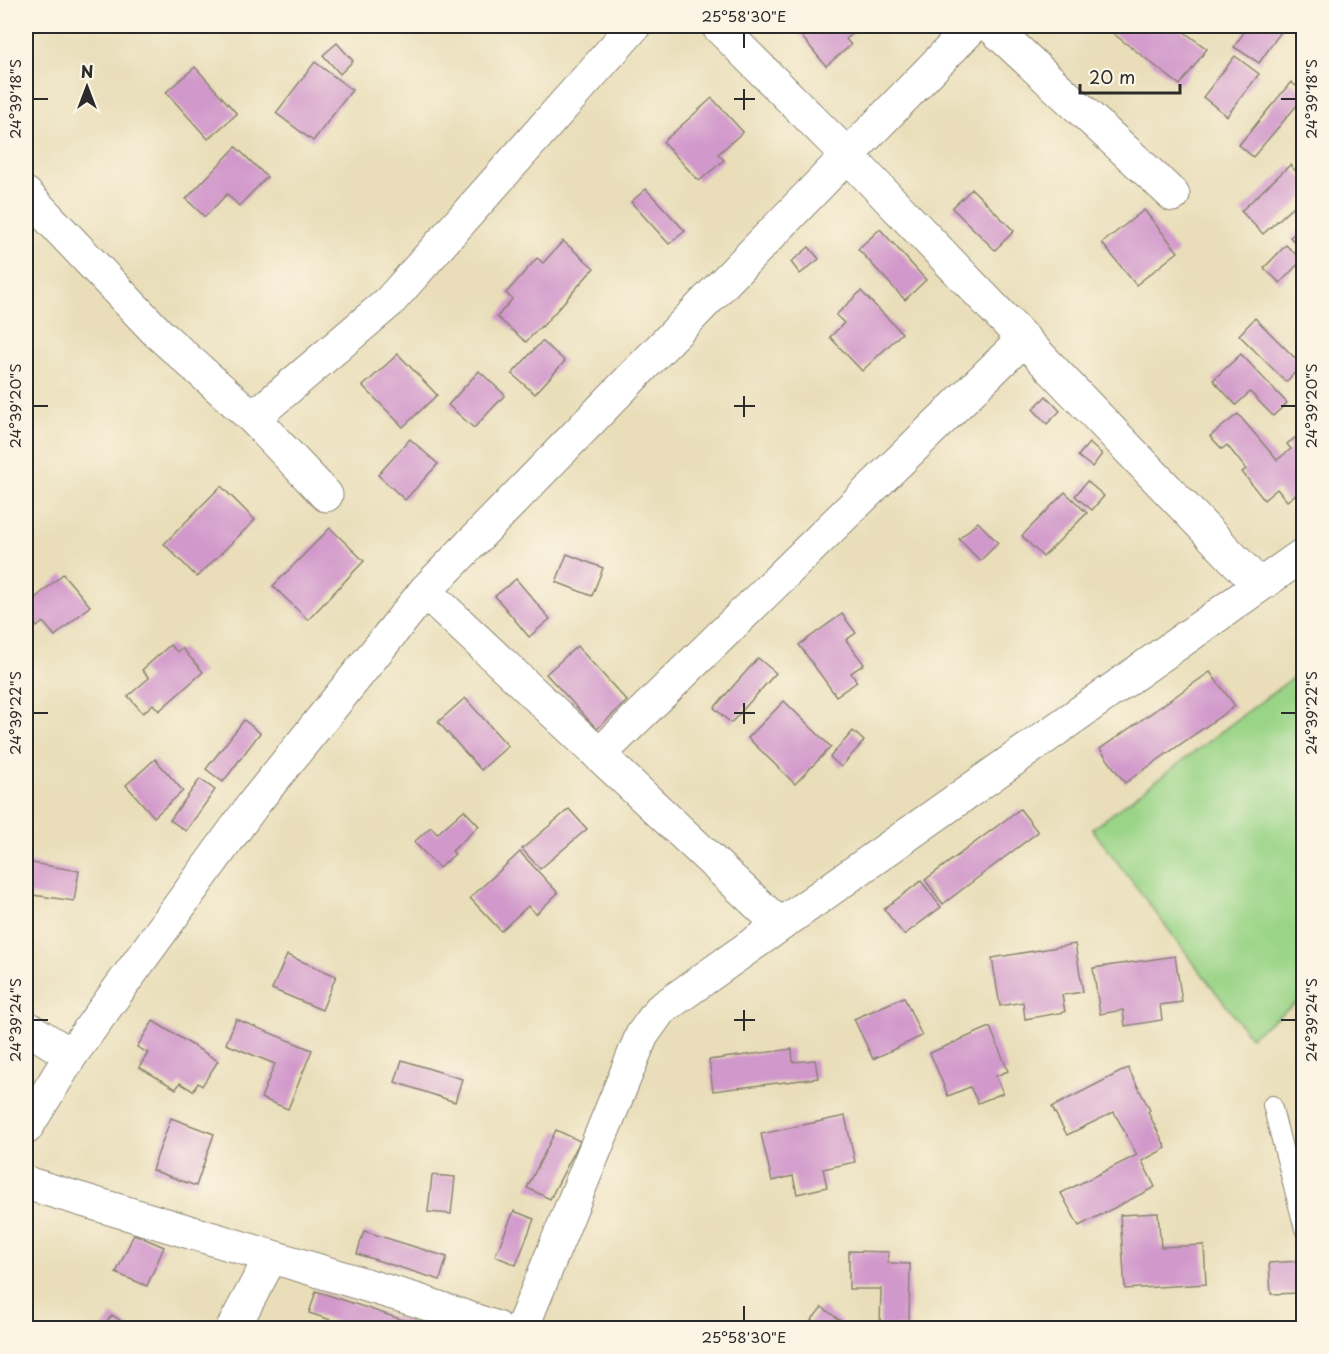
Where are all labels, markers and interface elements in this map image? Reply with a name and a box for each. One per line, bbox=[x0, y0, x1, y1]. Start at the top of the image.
text: 25°58'30"E bbox=[702, 4, 786, 27]
north arrow bbox=[57, 57, 117, 117]
scale bar bbox=[1080, 57, 1180, 95]
text: 24°39'18"S bbox=[3, 59, 26, 139]
text: N bbox=[81, 59, 93, 83]
text: 24°39'18"S bbox=[1299, 59, 1322, 139]
text: 20 m bbox=[1089, 63, 1135, 90]
text: 24°39'20"S bbox=[3, 363, 26, 449]
text: 24°39'20"S bbox=[1299, 363, 1322, 449]
text: 24°39'22"S bbox=[3, 671, 26, 755]
text: 24°39'22"S bbox=[1299, 671, 1322, 755]
text: 24°39'24"S bbox=[3, 978, 26, 1062]
text: 24°39'24"S bbox=[1299, 978, 1322, 1062]
text: 25°58'30"E bbox=[702, 1325, 786, 1348]

